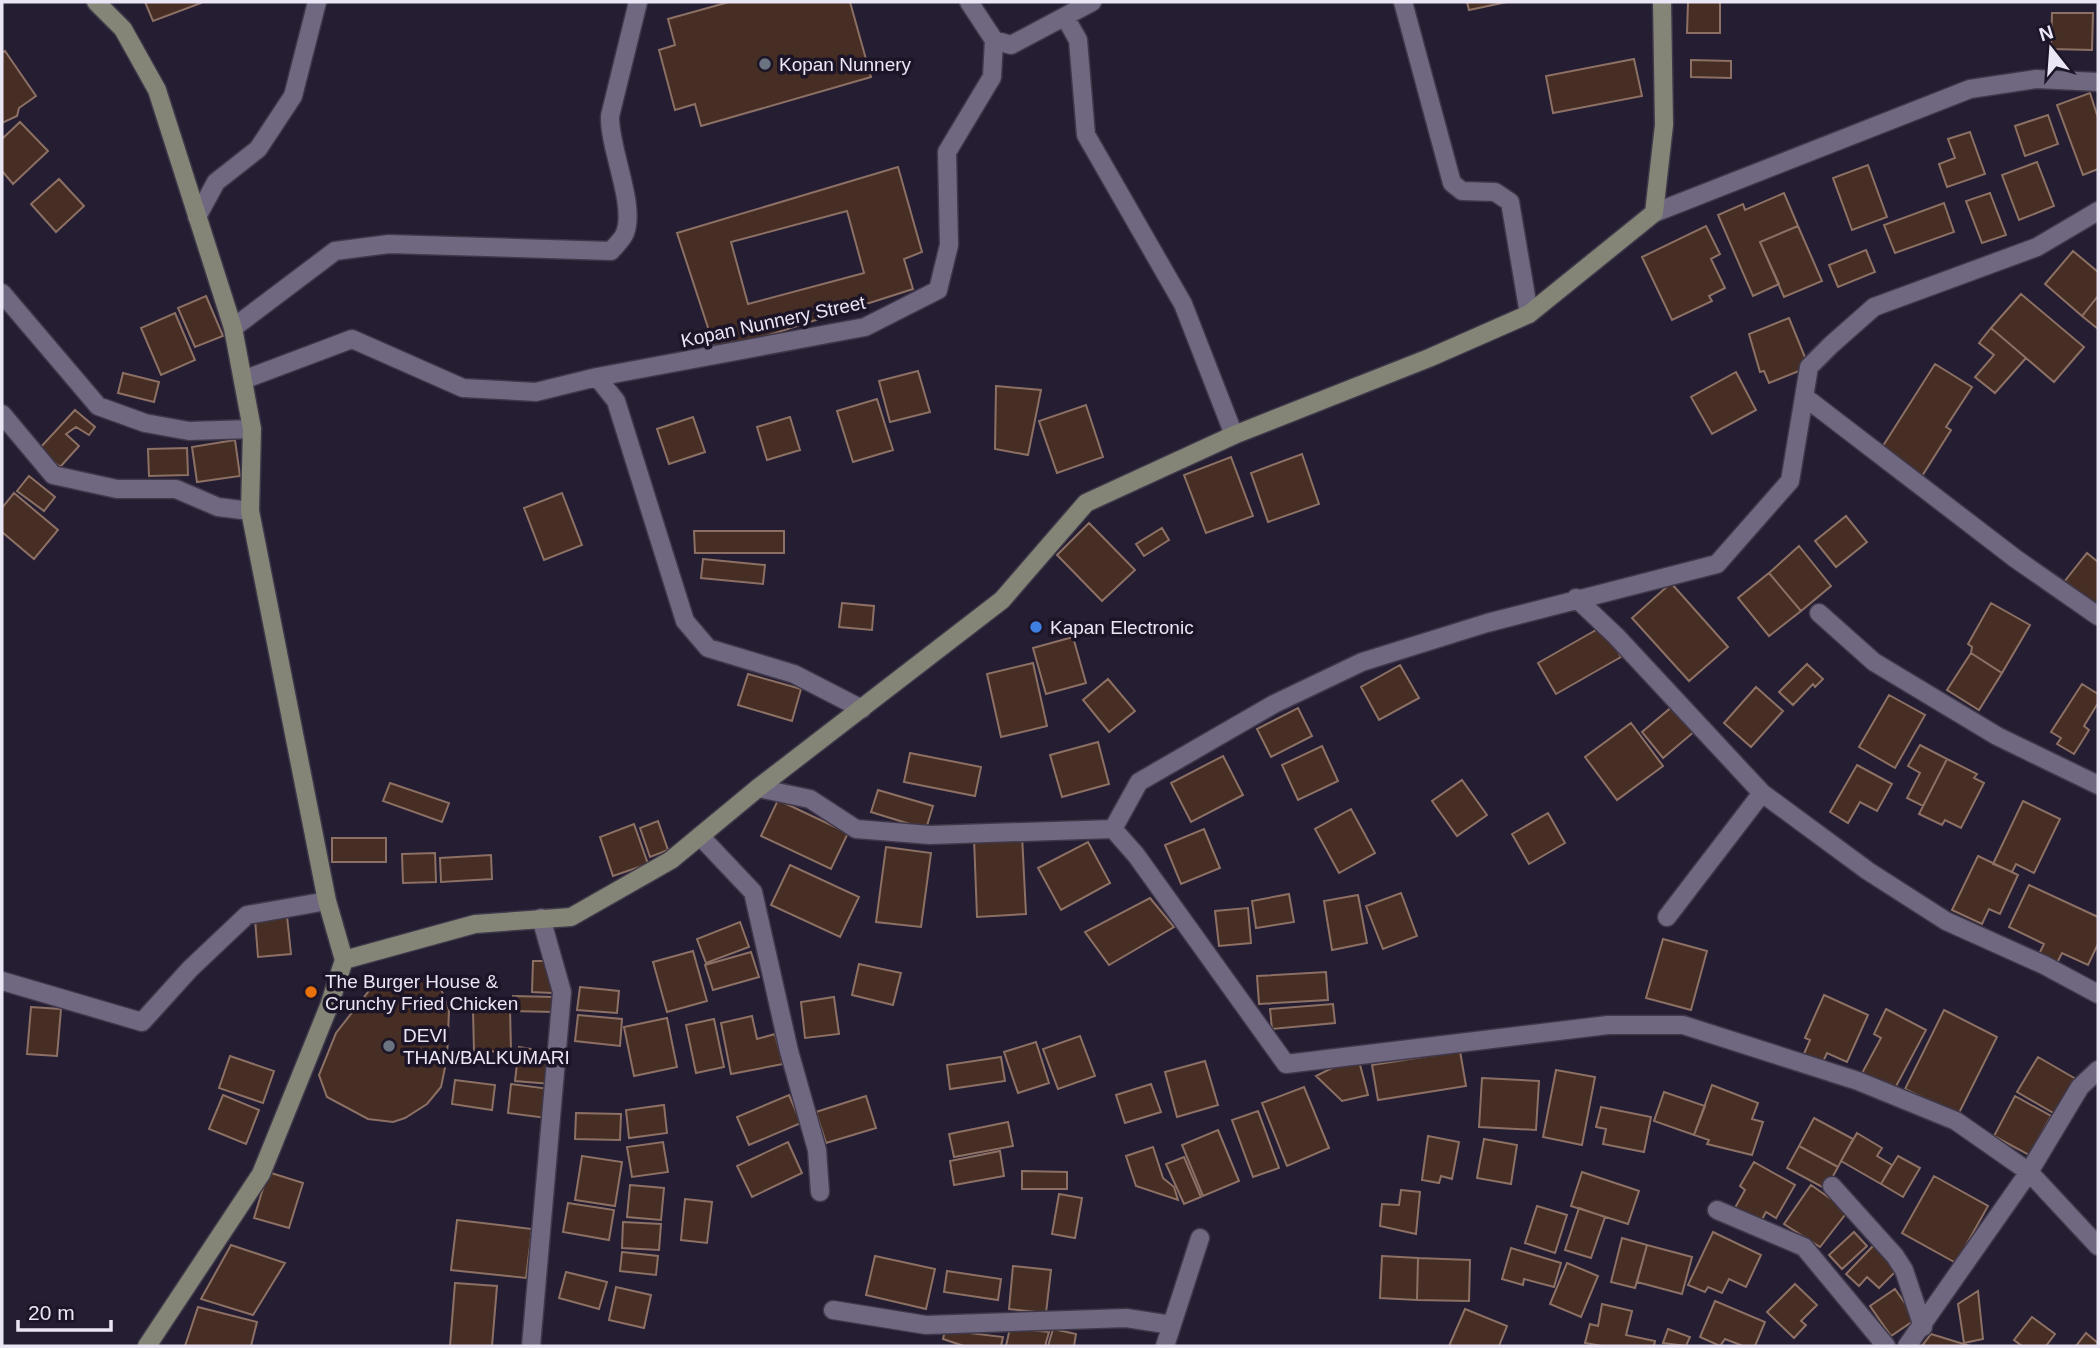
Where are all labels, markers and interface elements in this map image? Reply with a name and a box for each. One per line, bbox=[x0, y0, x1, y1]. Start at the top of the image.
north arrow bbox=[2016, 14, 2086, 84]
text: N bbox=[2037, 21, 2056, 45]
place label: Kopan Nunnery bbox=[779, 54, 912, 75]
marker: Kopan Nunnery bbox=[757, 56, 773, 72]
street label: Kopan Nunnery Street bbox=[679, 292, 868, 351]
place label: Kapan Electronic bbox=[1050, 617, 1194, 638]
marker: Kapan Electronic bbox=[1028, 619, 1044, 635]
place label: The Burger House & Crunchy Fried Chicken bbox=[325, 971, 518, 1014]
marker: The Burger House & Crunchy Fried Chicken bbox=[303, 984, 319, 1000]
place label: DEVI THAN/BALKUMARI bbox=[403, 1025, 570, 1068]
marker: DEVI THAN/BALKUMARI bbox=[381, 1038, 397, 1054]
scale bar bbox=[18, 1288, 110, 1332]
text: 20 m bbox=[28, 1301, 75, 1324]

